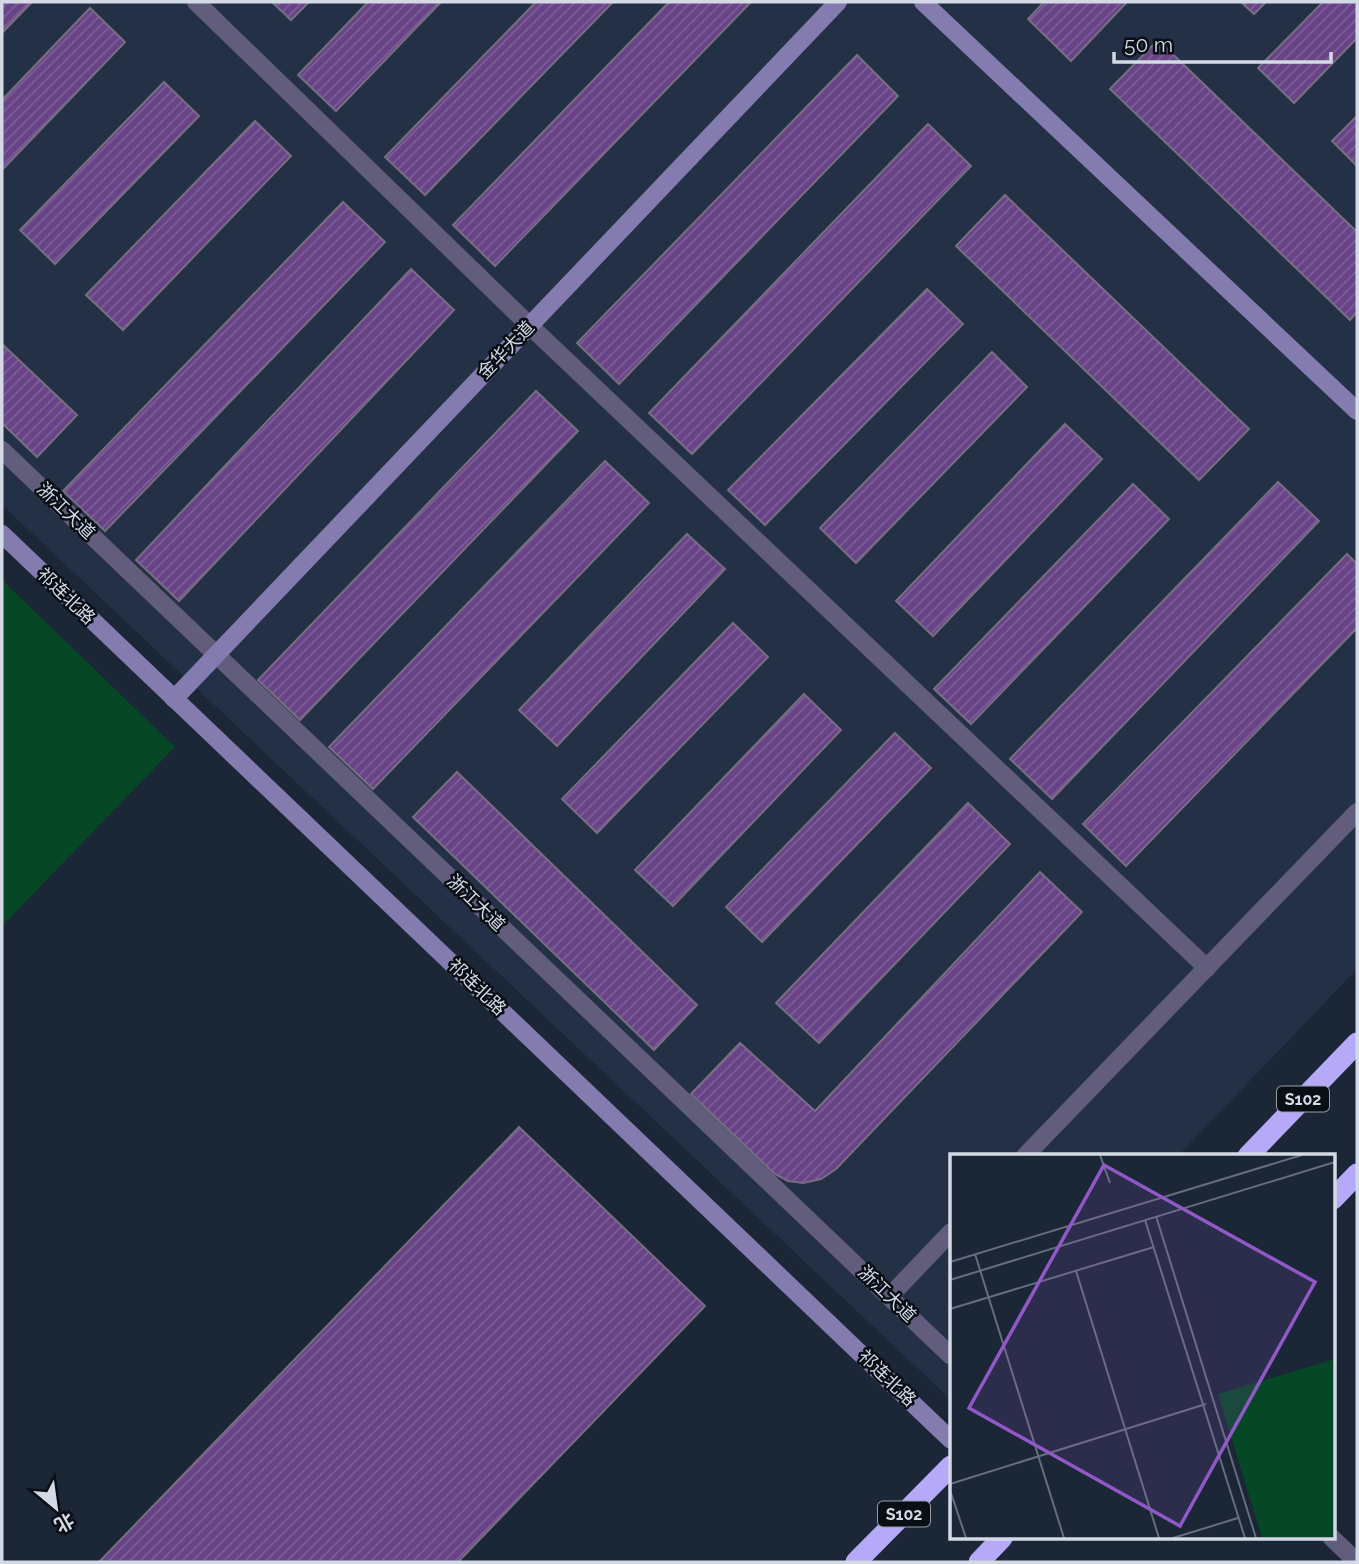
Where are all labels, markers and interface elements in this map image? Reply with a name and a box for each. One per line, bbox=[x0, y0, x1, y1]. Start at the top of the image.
scale bar bbox=[1114, 21, 1331, 65]
text: 50 m bbox=[1124, 32, 1173, 57]
street label: 金华大道 bbox=[473, 316, 538, 383]
street label: 浙江大道 bbox=[33, 478, 100, 543]
street label: 祁连北路 bbox=[33, 563, 100, 628]
street label: 浙江大道 bbox=[443, 870, 510, 935]
street label: 祁连北路 bbox=[444, 954, 511, 1019]
road number: S102 bbox=[1277, 1086, 1329, 1112]
inset map bbox=[950, 1154, 1334, 1540]
street label: 浙江大道 bbox=[854, 1261, 921, 1326]
street label: 祁连北路 bbox=[854, 1345, 921, 1410]
north arrow bbox=[21, 1473, 91, 1543]
road number: S102 bbox=[878, 1502, 930, 1526]
text: 北 bbox=[51, 1509, 78, 1537]

